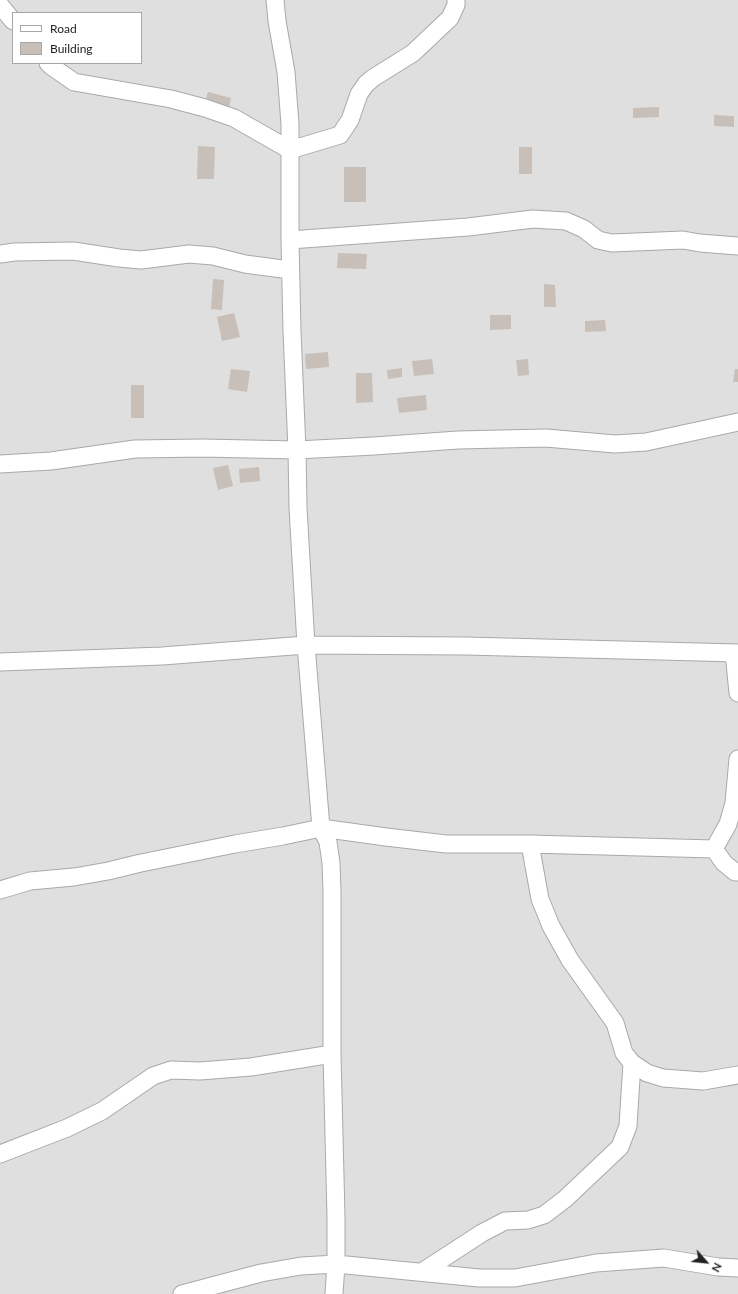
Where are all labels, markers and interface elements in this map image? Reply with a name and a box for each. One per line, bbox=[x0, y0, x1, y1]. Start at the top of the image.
legend bbox=[12, 12, 142, 64]
text: Road bbox=[50, 21, 77, 36]
text: Building bbox=[50, 41, 93, 56]
north arrow bbox=[686, 1242, 726, 1282]
text: N bbox=[709, 1261, 725, 1274]

